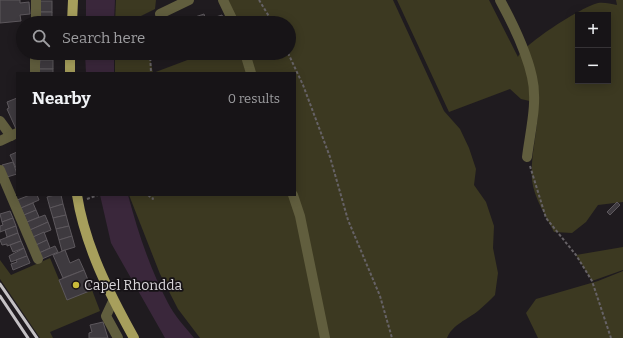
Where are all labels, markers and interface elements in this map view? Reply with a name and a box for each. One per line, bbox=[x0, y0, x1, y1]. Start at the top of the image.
map controls bbox=[575, 12, 611, 84]
button: + bbox=[575, 12, 611, 48]
search box bbox=[16, 16, 296, 60]
icon: search bbox=[30, 27, 52, 49]
text: Search here bbox=[62, 29, 145, 47]
button: − bbox=[575, 48, 611, 84]
text: Nearby bbox=[32, 88, 91, 109]
text: 0 results bbox=[228, 91, 280, 106]
place label: Capel Rhondda bbox=[84, 277, 182, 294]
marker: Capel Rhondda bbox=[71, 280, 81, 290]

